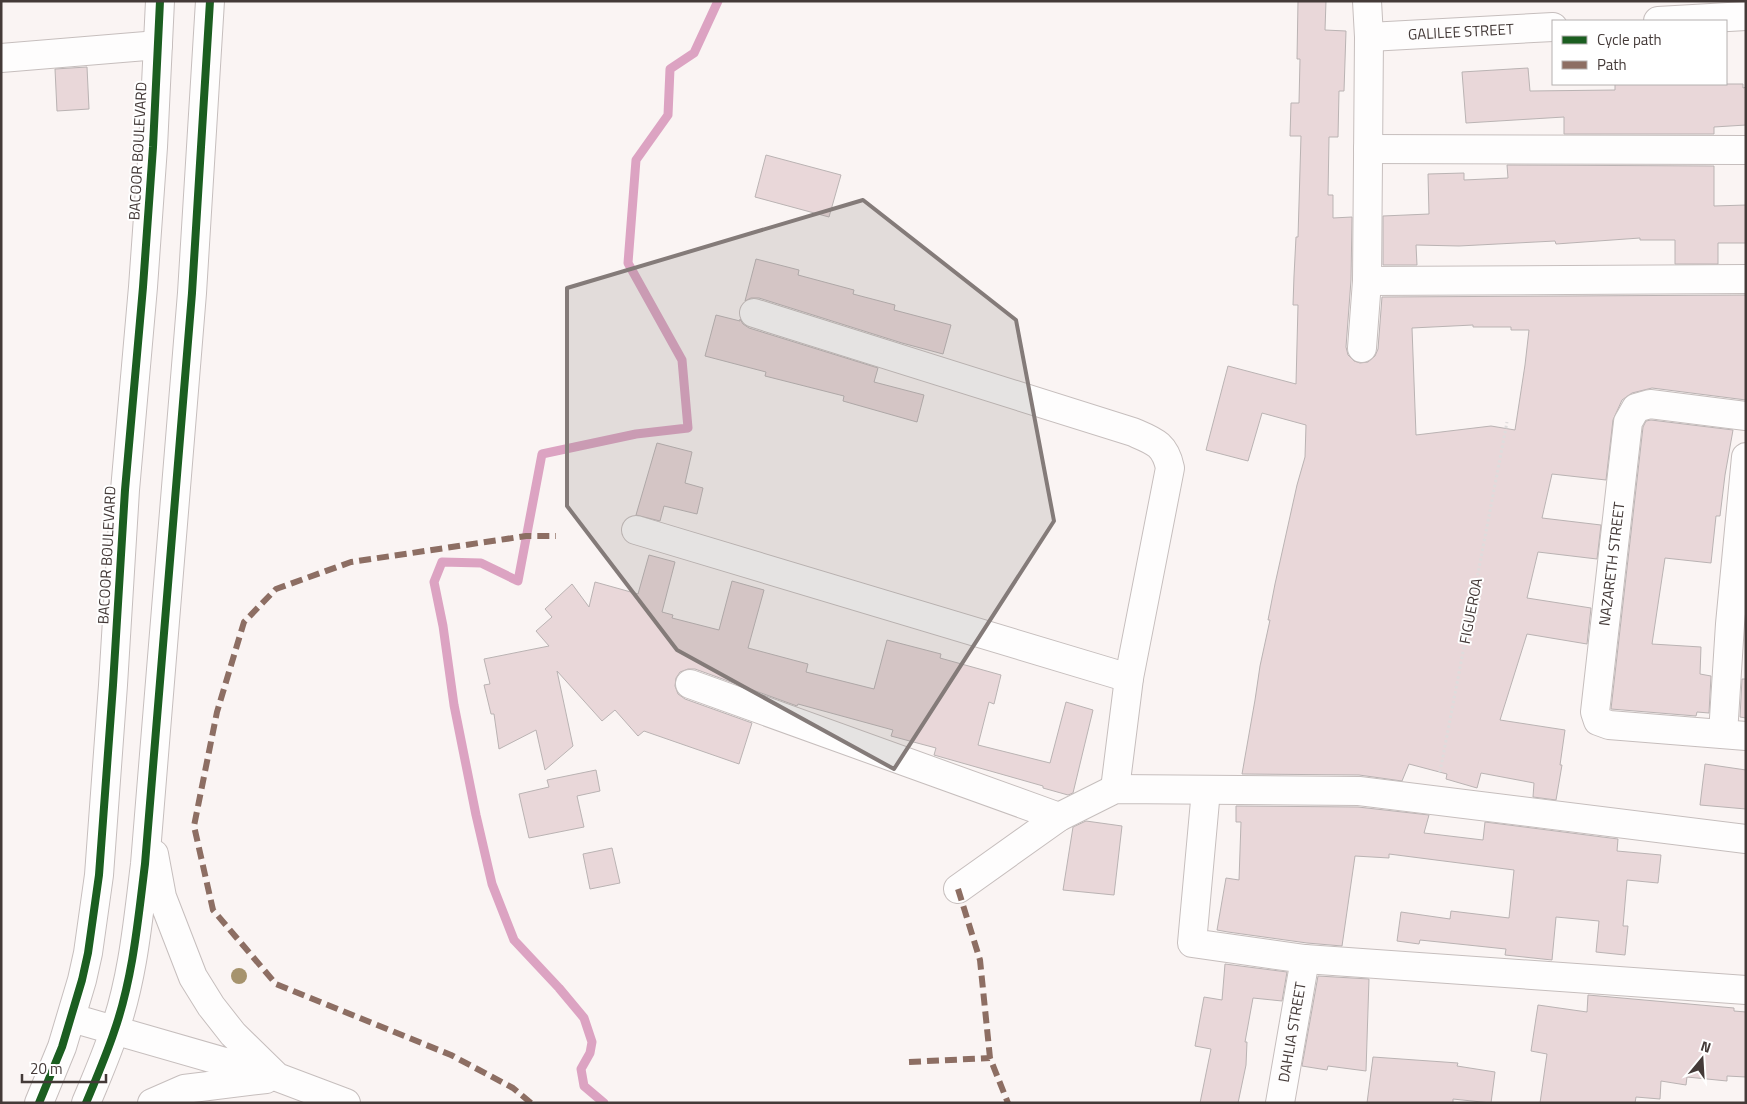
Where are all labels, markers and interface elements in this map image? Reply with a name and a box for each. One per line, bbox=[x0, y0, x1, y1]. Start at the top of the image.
street label: GALILEE STREET bbox=[1407, 17, 1514, 46]
legend bbox=[1552, 20, 1727, 85]
text: Cycle path bbox=[1597, 28, 1662, 51]
text: Path bbox=[1597, 53, 1627, 76]
street label: BACOOR BOULEVARD bbox=[122, 81, 153, 221]
street label: BACOOR BOULEVARD bbox=[91, 485, 122, 625]
street label: NAZARETH STREET bbox=[1592, 501, 1631, 627]
street label: FIGUEROA bbox=[1453, 576, 1488, 646]
street label: DAHLIA STREET bbox=[1272, 980, 1312, 1084]
north arrow bbox=[1677, 1034, 1727, 1084]
text: N bbox=[1698, 1035, 1714, 1058]
scale bar bbox=[22, 1052, 106, 1084]
text: 20 m bbox=[30, 1057, 63, 1080]

